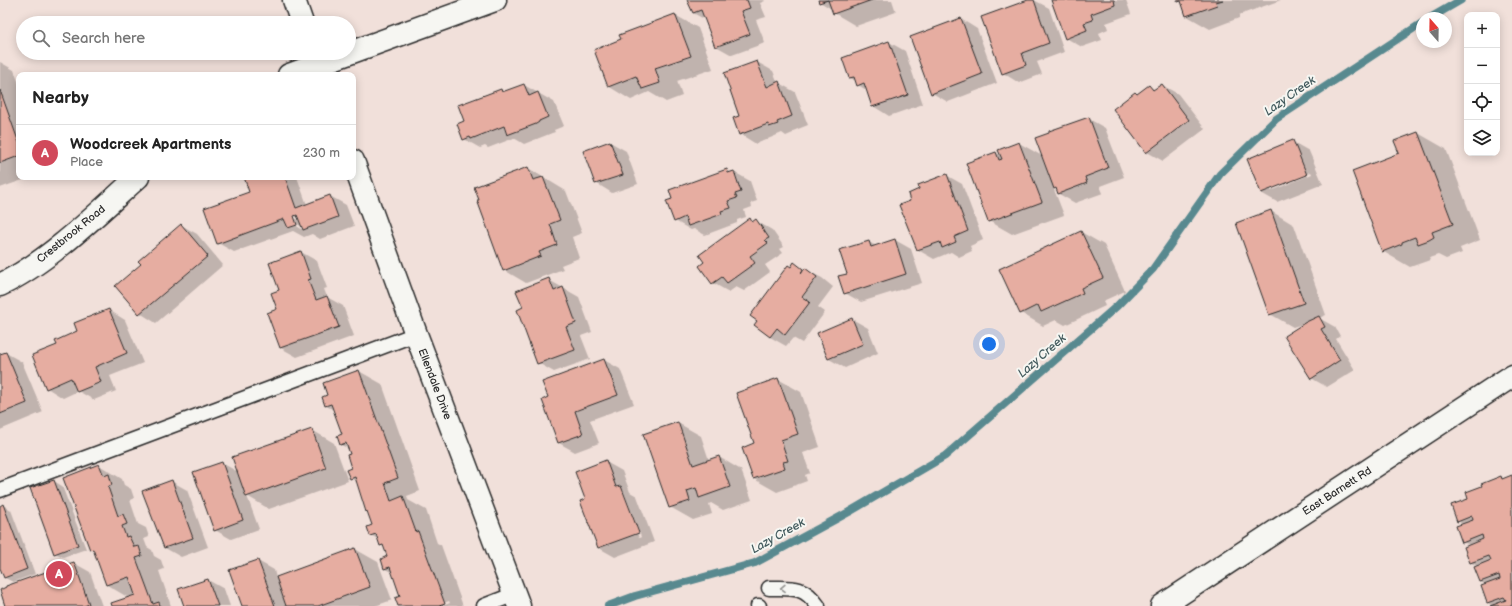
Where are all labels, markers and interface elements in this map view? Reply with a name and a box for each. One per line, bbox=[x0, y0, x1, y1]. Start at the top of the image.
north arrow bbox=[1416, 12, 1452, 48]
map controls bbox=[1464, 12, 1500, 156]
button: + bbox=[1464, 12, 1500, 48]
search box bbox=[16, 16, 356, 60]
icon: search bbox=[30, 27, 52, 49]
text: Search here bbox=[62, 29, 145, 48]
button: − bbox=[1464, 48, 1500, 84]
water label: Lazy Creek bbox=[1261, 72, 1320, 119]
button: locate bbox=[1464, 84, 1500, 120]
text: Nearby bbox=[32, 88, 89, 108]
button: layers bbox=[1464, 120, 1500, 156]
text: Woodcreek Apartments bbox=[70, 135, 232, 154]
text: A bbox=[41, 145, 49, 161]
text: 230 m bbox=[303, 145, 340, 161]
text: Place bbox=[70, 154, 103, 170]
street label: Crestbrook Road bbox=[34, 202, 108, 266]
water label: Lazy Creek bbox=[1015, 330, 1070, 381]
your location bbox=[979, 334, 999, 354]
street label: Ellendale Drive bbox=[415, 347, 455, 422]
street label: East Barnett Rd bbox=[1300, 464, 1374, 518]
water label: Lazy Creek bbox=[748, 515, 809, 557]
pin: A bbox=[46, 559, 72, 589]
one-way arrow bbox=[780, 584, 786, 592]

